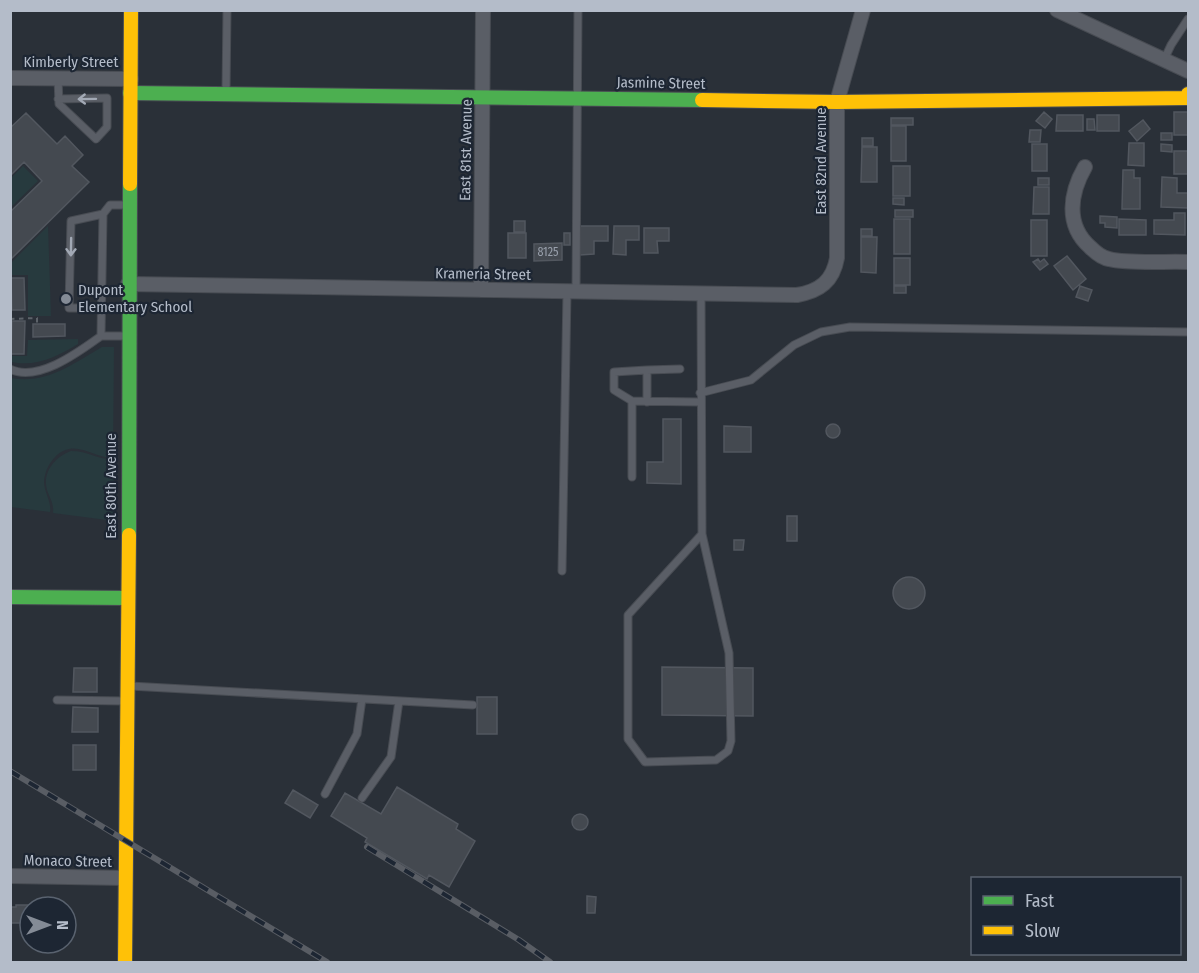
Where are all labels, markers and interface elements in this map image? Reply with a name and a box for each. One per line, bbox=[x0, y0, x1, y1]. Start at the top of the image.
street label: Kimberly Street bbox=[24, 53, 118, 71]
street label: Jasmine Street bbox=[616, 73, 706, 93]
one-way arrow bbox=[78, 93, 98, 105]
street label: East 81st Avenue bbox=[456, 99, 476, 201]
street label: East 82nd Avenue bbox=[812, 107, 830, 215]
one-way arrow bbox=[65, 236, 76, 256]
house number: 8125 bbox=[537, 245, 559, 259]
street label: Krameria Street bbox=[435, 264, 531, 284]
place label: Dupont Elementary School bbox=[78, 281, 192, 316]
marker: Dupont Elementary School bbox=[59, 292, 73, 306]
street label: East 80th Avenue bbox=[102, 433, 120, 539]
street label: Monaco Street bbox=[24, 851, 112, 871]
legend bbox=[971, 877, 1181, 955]
text: Fast bbox=[1025, 890, 1054, 912]
north arrow bbox=[18, 895, 78, 955]
text: N bbox=[53, 920, 72, 930]
text: Slow bbox=[1025, 920, 1060, 942]

